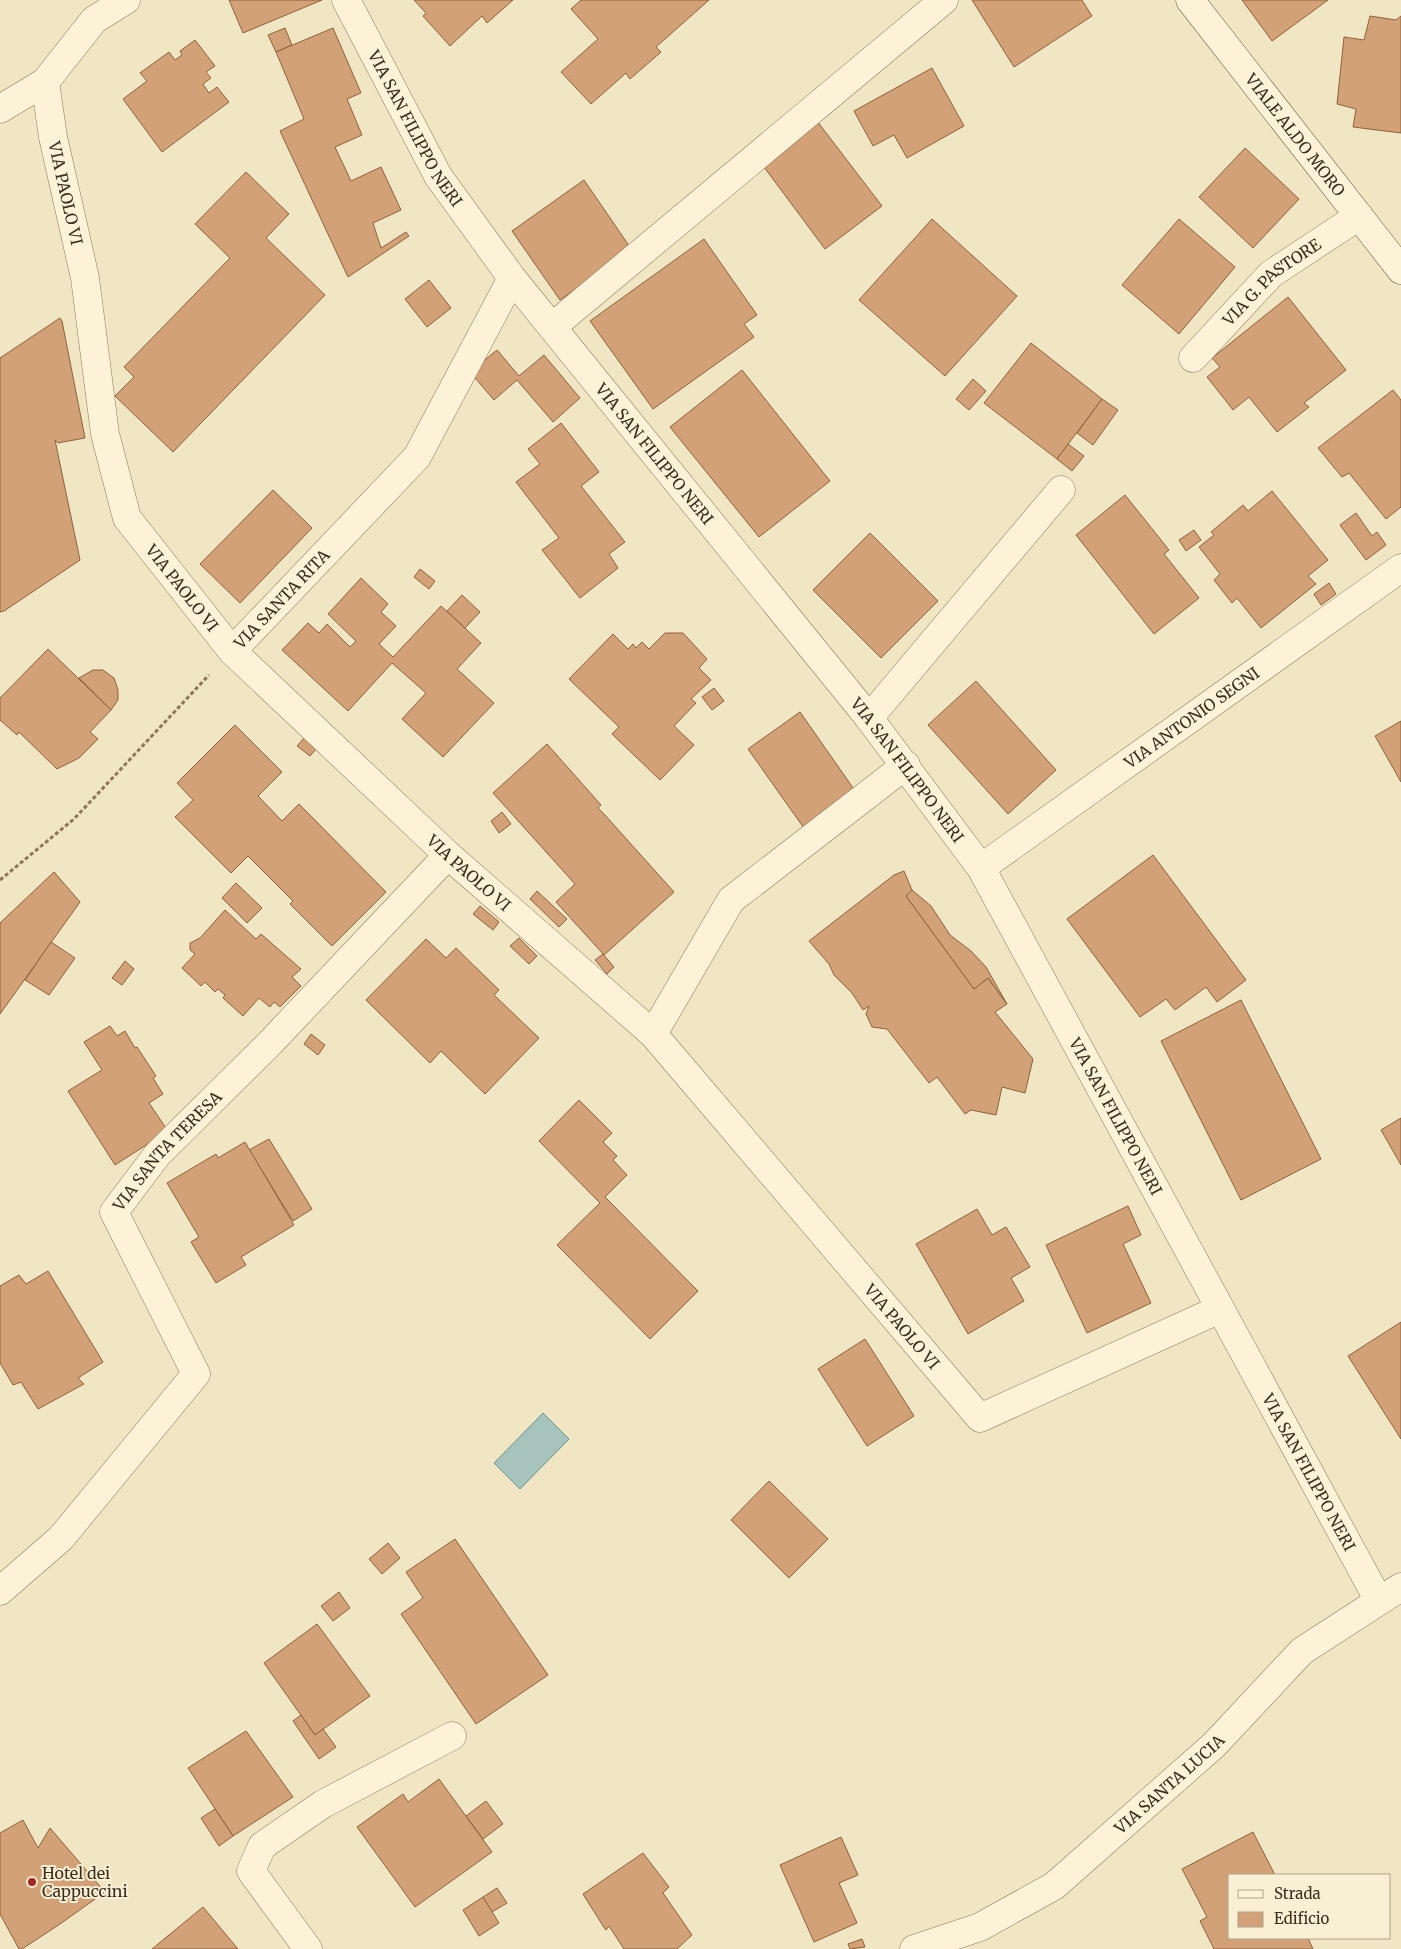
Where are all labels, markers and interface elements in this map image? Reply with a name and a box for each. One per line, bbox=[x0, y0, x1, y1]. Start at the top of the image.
street label: VIA SAN FILIPPO NERI bbox=[364, 46, 467, 211]
street label: VIALE ALDO MORO bbox=[1241, 69, 1350, 200]
street label: VIA PAOLO VI bbox=[44, 139, 87, 247]
street label: VIA G. PASTORE bbox=[1218, 234, 1325, 331]
street label: VIA SAN FILIPPO NERI bbox=[591, 378, 718, 528]
street label: VIA PAOLO VI bbox=[141, 539, 223, 635]
street label: VIA SANTA RITA bbox=[229, 545, 334, 653]
street label: VIA ANTONIO SEGNI bbox=[1119, 662, 1263, 773]
street label: VIA SAN FILIPPO NERI bbox=[846, 693, 968, 846]
street label: VIA PAOLO VI bbox=[422, 830, 515, 915]
street label: VIA SAN FILIPPO NERI bbox=[1065, 1033, 1167, 1198]
street label: VIA SANTA TERESA bbox=[108, 1086, 226, 1216]
street label: VIA PAOLO VI bbox=[860, 1279, 944, 1373]
street label: VIA SAN FILIPPO NERI bbox=[1258, 1389, 1360, 1554]
street label: VIA SANTA LUCIA bbox=[1110, 1730, 1229, 1839]
place label: Hotel dei Cappuccini bbox=[42, 1863, 128, 1901]
legend bbox=[1228, 1874, 1391, 1939]
marker: Hotel dei Cappuccini bbox=[26, 1876, 38, 1888]
text: Strada bbox=[1274, 1884, 1321, 1903]
text: Edificio bbox=[1274, 1909, 1330, 1928]

